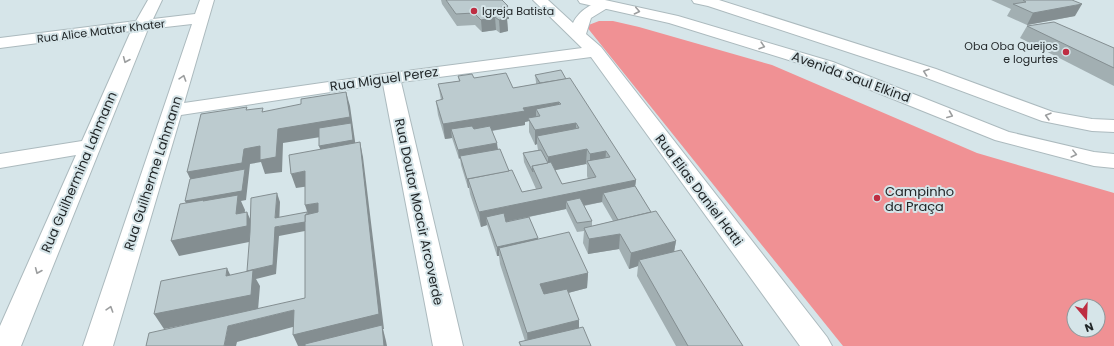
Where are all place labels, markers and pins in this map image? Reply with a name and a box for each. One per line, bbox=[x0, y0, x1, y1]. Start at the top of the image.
place label: Igreja Batista bbox=[482, 3, 554, 19]
marker: Igreja Batista bbox=[469, 6, 479, 16]
place label: Oba Oba Queijos e Iogurtes bbox=[964, 38, 1058, 67]
marker: Oba Oba Queijos e Iogurtes bbox=[1061, 47, 1071, 57]
place label: Campinho da Praça bbox=[885, 182, 954, 216]
marker: Campinho da Praça bbox=[872, 193, 882, 203]

